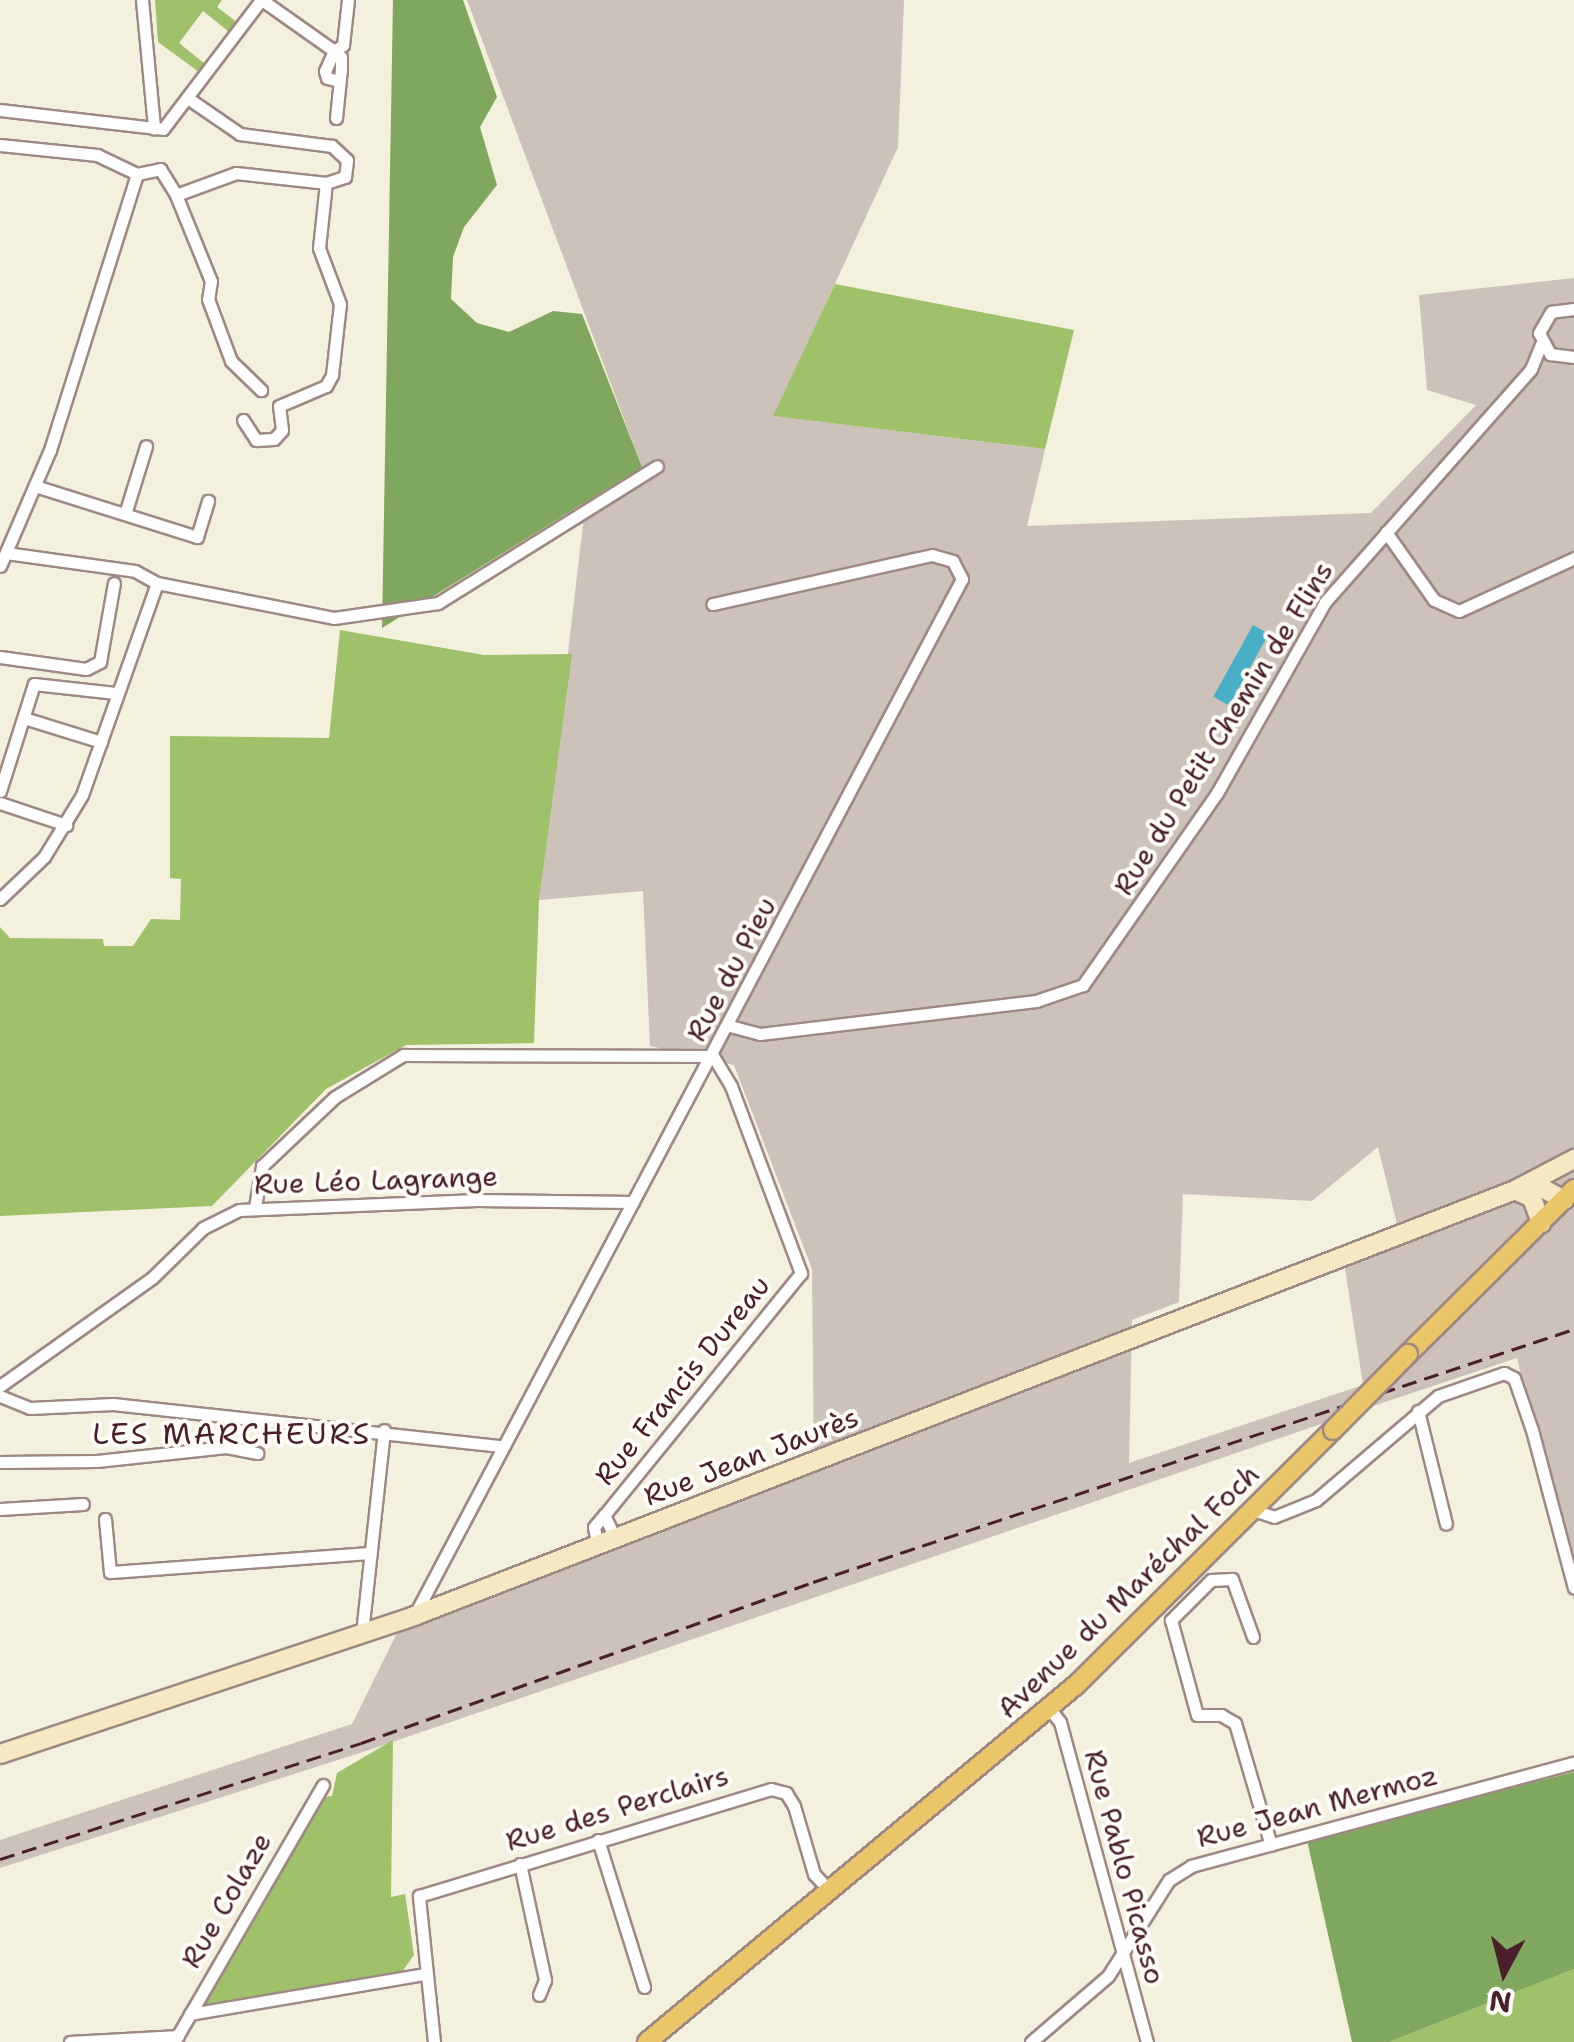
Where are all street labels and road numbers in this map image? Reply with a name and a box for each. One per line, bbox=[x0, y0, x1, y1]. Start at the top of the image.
street label: Rue du Petit Chemin de Flins bbox=[1106, 555, 1340, 901]
street label: Rue du Pieu bbox=[679, 891, 783, 1047]
street label: Rue Léo Lagrange bbox=[253, 1159, 499, 1201]
street label: Rue Francis Dureau bbox=[587, 1269, 777, 1491]
street label: Rue Jean Jaurès bbox=[639, 1400, 863, 1512]
street label: Avenue du Maréchal Foch bbox=[990, 1457, 1266, 1725]
street label: Rue Pablo Picasso bbox=[1078, 1746, 1172, 1988]
street label: Rue des Perclairs bbox=[502, 1758, 732, 1858]
street label: Rue Jean Mermoz bbox=[1193, 1758, 1441, 1854]
street label: Rue Colaze bbox=[174, 1826, 278, 1974]

